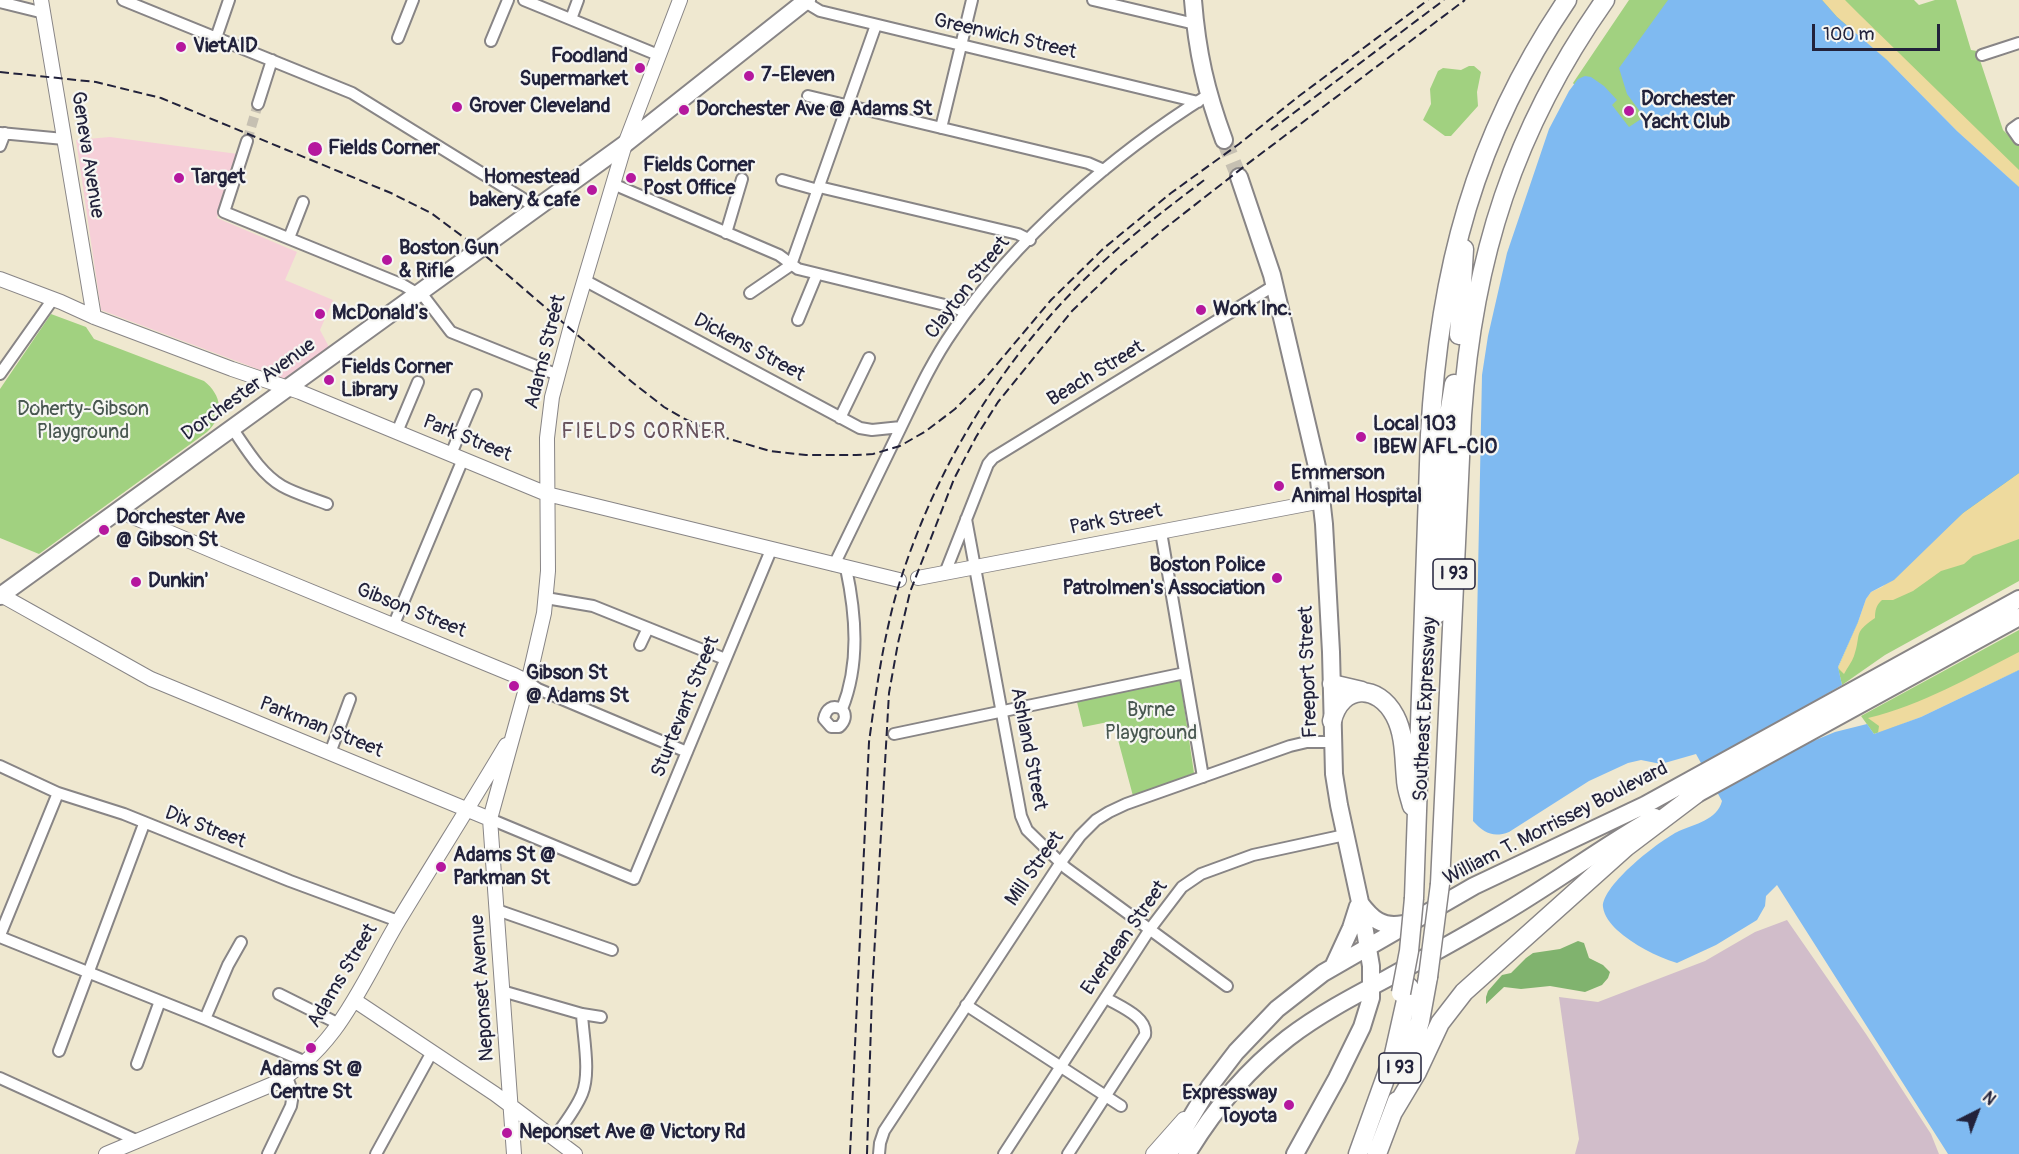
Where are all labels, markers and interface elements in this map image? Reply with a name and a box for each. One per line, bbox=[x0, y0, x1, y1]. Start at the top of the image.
street label: Greenwich Street bbox=[931, 9, 1079, 65]
scale bar bbox=[1815, 12, 1942, 50]
text: 100 m bbox=[1823, 23, 1875, 46]
place label: VietAID bbox=[193, 35, 258, 59]
marker: VietAID bbox=[174, 40, 188, 54]
place label: Foodland Supermarket bbox=[519, 45, 628, 92]
marker: Foodland Supermarket bbox=[633, 61, 647, 75]
place label: 7-Eleven bbox=[761, 64, 835, 88]
marker: 7-Eleven bbox=[742, 69, 756, 83]
place label: Dorchester Yacht Club bbox=[1641, 88, 1735, 135]
street label: Geneva Avenue bbox=[65, 90, 109, 220]
place label: Grover Cleveland bbox=[469, 95, 610, 119]
place label: Dorchester Ave @ Adams St bbox=[696, 98, 932, 122]
marker: Grover Cleveland bbox=[450, 100, 464, 114]
marker: Dorchester Ave @ Adams St bbox=[677, 103, 691, 117]
marker: Dorchester Yacht Club bbox=[1622, 104, 1636, 118]
place label: Fields Corner bbox=[328, 137, 440, 161]
marker: Fields Corner bbox=[306, 140, 324, 158]
place label: Fields Corner Post Office bbox=[643, 154, 755, 201]
place label: Target bbox=[191, 166, 245, 190]
place label: Homestead bakery & cafe bbox=[470, 166, 580, 213]
marker: Target bbox=[172, 171, 186, 185]
marker: Fields Corner Post Office bbox=[624, 171, 638, 185]
marker: Homestead bakery & cafe bbox=[585, 183, 599, 197]
street label: Clayton Street bbox=[921, 232, 1015, 344]
place label: Boston Gun & Rifle bbox=[399, 237, 499, 284]
marker: Boston Gun & Rifle bbox=[380, 253, 394, 267]
street label: Adams Street bbox=[520, 292, 572, 412]
place label: Work Inc. bbox=[1213, 298, 1292, 322]
place label: McDonald's bbox=[332, 302, 428, 326]
marker: Work Inc. bbox=[1194, 303, 1208, 317]
marker: McDonald's bbox=[313, 307, 327, 321]
street label: Dickens Street bbox=[689, 309, 809, 387]
street label: Dorchester Avenue bbox=[177, 333, 321, 447]
street label: Beach Street bbox=[1043, 336, 1149, 412]
place label: Fields Corner Library bbox=[341, 356, 453, 403]
marker: Fields Corner Library bbox=[322, 373, 336, 387]
park label: Doherty-Gibson Playground bbox=[17, 398, 149, 445]
street label: Park Street bbox=[419, 410, 515, 468]
place label: Local 103 IBEW AFL-CIO bbox=[1373, 413, 1497, 460]
district label: FIELDS CORNER bbox=[561, 420, 727, 446]
marker: Local 103 IBEW AFL-CIO bbox=[1354, 430, 1368, 444]
place label: Emmerson Animal Hospital bbox=[1291, 462, 1422, 509]
marker: Emmerson Animal Hospital bbox=[1272, 479, 1286, 493]
street label: Park Street bbox=[1068, 499, 1164, 541]
place label: Dorchester Ave @ Gibson St bbox=[116, 506, 245, 553]
marker: Dorchester Ave @ Gibson St bbox=[97, 523, 111, 537]
place label: Boston Police Patrolmen's Association bbox=[1062, 554, 1265, 601]
road number: I 93 bbox=[1433, 559, 1475, 589]
place label: Dunkin' bbox=[148, 570, 209, 594]
marker: Boston Police Patrolmen's Association bbox=[1270, 571, 1284, 585]
marker: Dunkin' bbox=[129, 575, 143, 589]
street label: Gibson Street bbox=[353, 578, 469, 644]
street label: Freeport Street bbox=[1295, 605, 1323, 739]
street label: Southeast Expressway bbox=[1409, 616, 1443, 802]
street label: Sturtevant Street bbox=[647, 633, 725, 781]
place label: Gibson St @ Adams St bbox=[526, 662, 629, 709]
marker: Gibson St @ Adams St bbox=[507, 679, 521, 693]
street label: Ashland Street bbox=[1004, 686, 1052, 812]
street label: Parkman Street bbox=[256, 692, 386, 764]
park label: Byrne Playground bbox=[1105, 699, 1197, 746]
street label: William T. Morrissey Boulevard bbox=[1440, 757, 1672, 891]
street label: Dix Street bbox=[161, 802, 249, 854]
street label: Mill Street bbox=[1000, 827, 1070, 911]
place label: Adams St @ Parkman St bbox=[453, 844, 556, 891]
marker: Adams St @ Parkman St bbox=[434, 860, 448, 874]
street label: Everdean Street bbox=[1077, 876, 1173, 1000]
street label: Neponset Avenue bbox=[466, 914, 500, 1062]
street label: Adams Street bbox=[303, 920, 383, 1032]
marker: Adams St @ Centre St bbox=[304, 1041, 318, 1055]
road number: I 93 bbox=[1379, 1053, 1421, 1083]
place label: Adams St @ Centre St bbox=[260, 1058, 362, 1105]
place label: Expressway Toyota bbox=[1182, 1082, 1277, 1129]
north arrow bbox=[1947, 1082, 2007, 1142]
text: N bbox=[1978, 1088, 2000, 1110]
marker: Expressway Toyota bbox=[1282, 1098, 1296, 1112]
place label: Neponset Ave @ Victory Rd bbox=[519, 1121, 746, 1145]
marker: Neponset Ave @ Victory Rd bbox=[500, 1126, 514, 1140]

